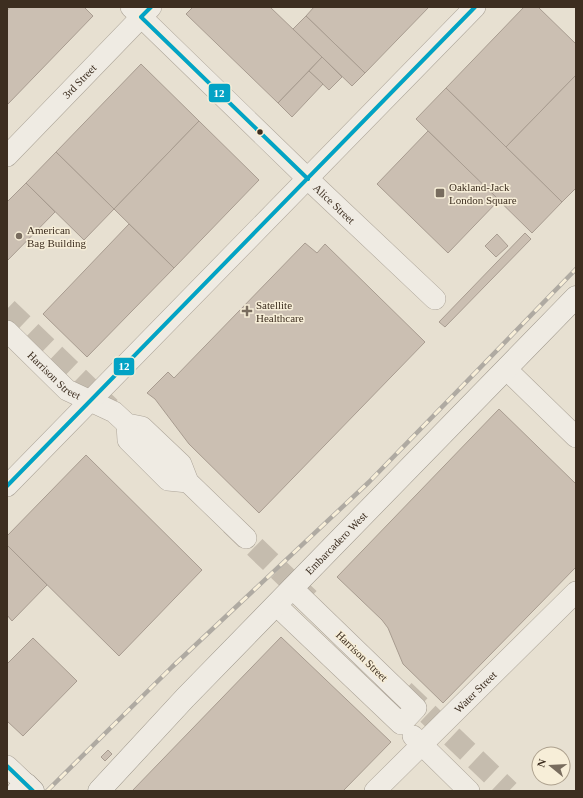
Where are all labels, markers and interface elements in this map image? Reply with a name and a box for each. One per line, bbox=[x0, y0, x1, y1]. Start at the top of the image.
street label: 3rd Street bbox=[60, 62, 99, 101]
line badge: 12 bbox=[208, 83, 231, 103]
text: 12 bbox=[214, 87, 225, 99]
unlabelled marker bbox=[255, 127, 265, 137]
place label: Oakland-Jack London Square bbox=[449, 181, 517, 206]
street label: Alice Street bbox=[311, 182, 357, 226]
marker: Oakland-Jack London Square bbox=[434, 187, 446, 199]
place label: American Bag Building bbox=[27, 224, 86, 249]
marker: American Bag Building bbox=[14, 231, 24, 241]
place label: Satellite Healthcare bbox=[256, 299, 304, 324]
marker: Satellite Healthcare bbox=[241, 305, 253, 317]
street label: Harrison Street bbox=[25, 349, 83, 402]
line badge: 12 bbox=[113, 357, 135, 376]
text: 12 bbox=[119, 360, 130, 372]
street label: Embarcadero West bbox=[303, 509, 369, 577]
street label: Harrison Street bbox=[334, 628, 390, 684]
street label: Water Street bbox=[452, 668, 499, 715]
north arrow bbox=[531, 746, 571, 786]
text: N bbox=[535, 757, 548, 769]

